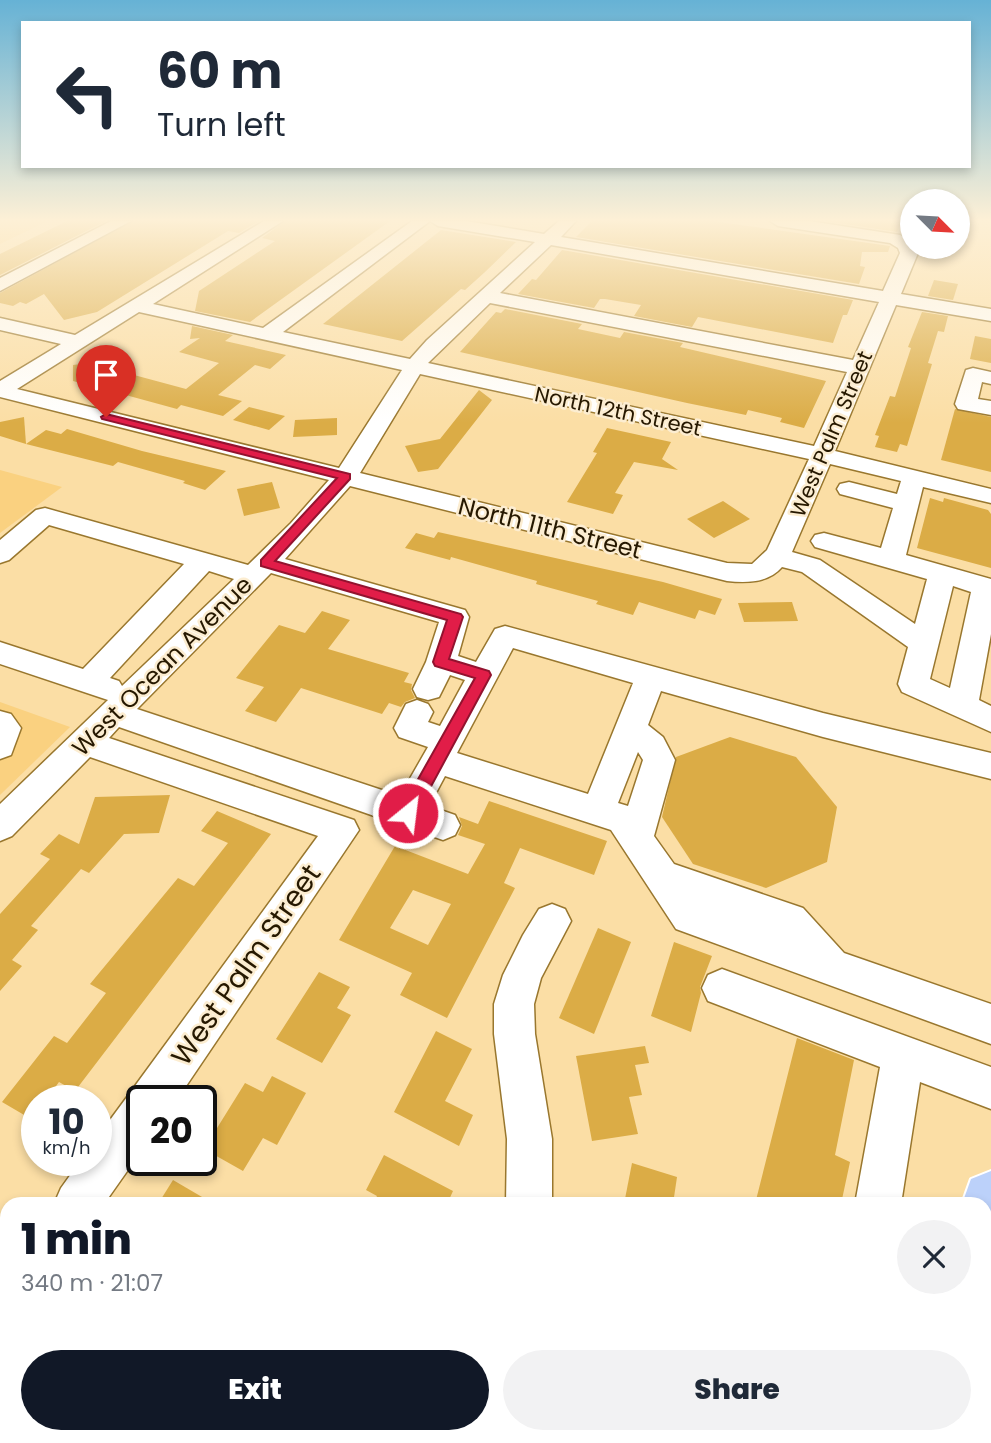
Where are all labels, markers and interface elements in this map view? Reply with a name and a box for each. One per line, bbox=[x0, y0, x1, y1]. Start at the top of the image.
text: 60 m bbox=[157, 37, 282, 105]
icon: left bbox=[42, 49, 133, 140]
text: Turn left bbox=[157, 102, 286, 147]
north arrow bbox=[900, 189, 970, 259]
map controls bbox=[900, 189, 970, 259]
pin bbox=[76, 345, 136, 417]
street label: West Palm Street bbox=[783, 346, 879, 522]
icon: arrive bbox=[87, 356, 125, 394]
street label: North 12th Street bbox=[532, 379, 704, 443]
street label: North 11th Street bbox=[455, 489, 645, 567]
street label: West Ocean Avenue bbox=[65, 569, 259, 763]
position arrow bbox=[371, 776, 445, 850]
street label: West Palm Street bbox=[162, 857, 330, 1073]
speed limit sign: 20 bbox=[126, 1085, 217, 1176]
text: 10 bbox=[49, 1097, 84, 1146]
text: km/h bbox=[43, 1135, 90, 1160]
text: 1 min bbox=[21, 1210, 132, 1269]
button: close bbox=[897, 1220, 971, 1294]
text: 340 m · 21:07 bbox=[21, 1267, 163, 1299]
button: Exit bbox=[21, 1350, 489, 1430]
button: Share bbox=[503, 1350, 971, 1430]

